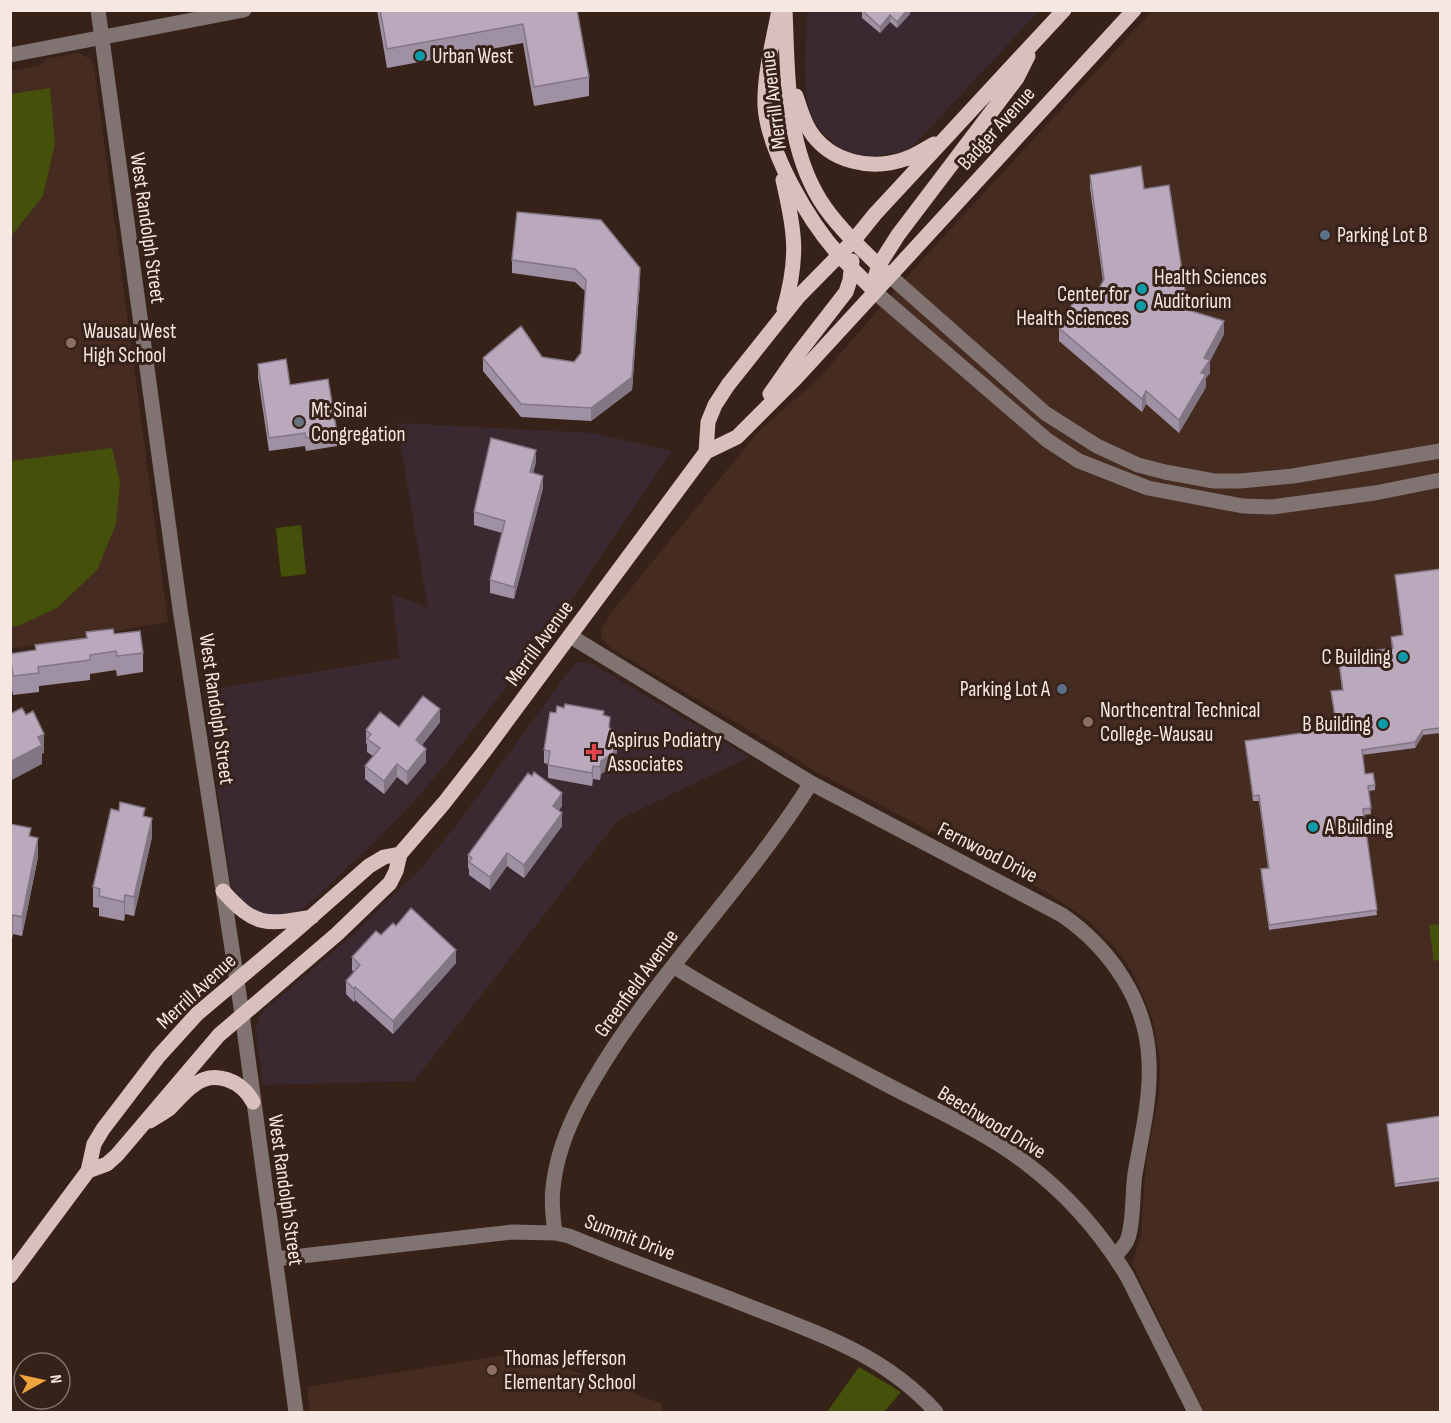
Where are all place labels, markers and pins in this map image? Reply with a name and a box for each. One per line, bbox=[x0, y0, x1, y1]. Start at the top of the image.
place label: Urban West bbox=[432, 44, 513, 69]
marker: Urban West bbox=[413, 49, 427, 63]
place label: Parking Lot B bbox=[1337, 223, 1428, 248]
marker: Parking Lot B bbox=[1318, 228, 1332, 242]
place label: Health Sciences Auditorium bbox=[1153, 265, 1267, 314]
place label: Center for Health Sciences bbox=[1016, 282, 1129, 331]
marker: Health Sciences Auditorium bbox=[1135, 282, 1149, 296]
marker: Center for Health Sciences bbox=[1134, 299, 1148, 313]
place label: Wausau West High School bbox=[83, 319, 176, 368]
marker: Wausau West High School bbox=[64, 336, 78, 350]
place label: Mt Sinai Congregation bbox=[311, 398, 405, 447]
marker: Mt Sinai Congregation bbox=[292, 415, 306, 429]
place label: C Building bbox=[1322, 645, 1391, 670]
marker: C Building bbox=[1396, 650, 1410, 664]
place label: Parking Lot A bbox=[960, 677, 1051, 702]
marker: Parking Lot A bbox=[1055, 682, 1069, 696]
place label: Northcentral Technical College-Wausau bbox=[1100, 698, 1260, 747]
place label: B Building bbox=[1302, 712, 1371, 737]
marker: Northcentral Technical College-Wausau bbox=[1081, 715, 1095, 729]
marker: B Building bbox=[1376, 717, 1390, 731]
place label: Aspirus Podiatry Associates bbox=[607, 728, 722, 777]
marker: Aspirus Podiatry Associates bbox=[585, 743, 603, 761]
place label: A Building bbox=[1324, 815, 1393, 840]
marker: A Building bbox=[1306, 820, 1320, 834]
place label: Thomas Jefferson Elementary School bbox=[504, 1346, 636, 1395]
marker: Thomas Jefferson Elementary School bbox=[485, 1363, 499, 1377]

